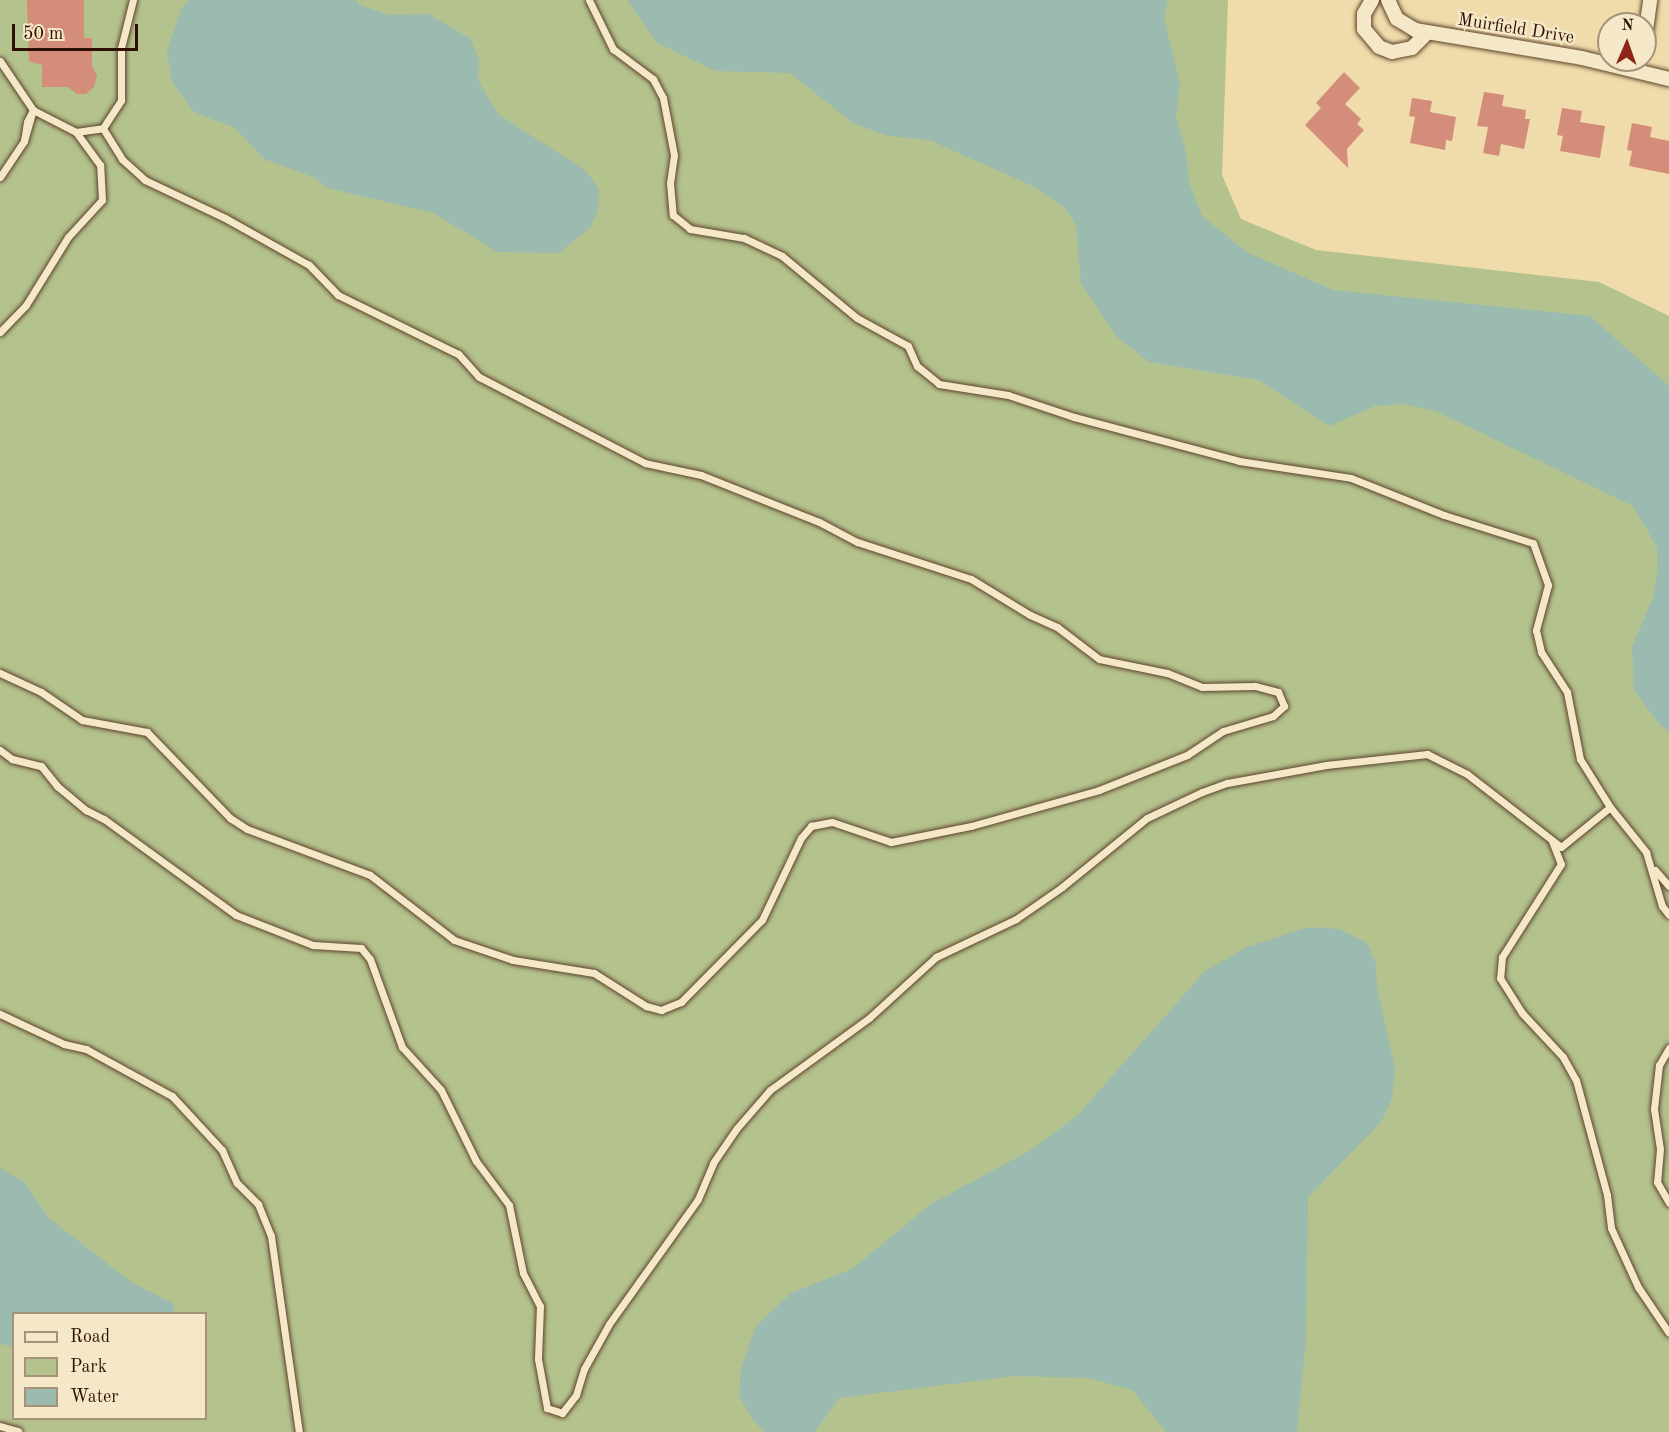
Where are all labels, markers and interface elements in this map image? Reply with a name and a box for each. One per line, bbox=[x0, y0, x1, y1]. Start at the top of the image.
street label: Muirfield Drive bbox=[1456, 9, 1576, 49]
scale bar bbox=[15, 12, 141, 50]
north arrow bbox=[1597, 12, 1657, 72]
text: N bbox=[1621, 18, 1634, 34]
text: 50 m bbox=[23, 25, 63, 43]
legend bbox=[12, 1312, 207, 1420]
text: Road bbox=[70, 1328, 110, 1346]
text: Park bbox=[70, 1358, 107, 1376]
text: Water bbox=[70, 1388, 119, 1406]

